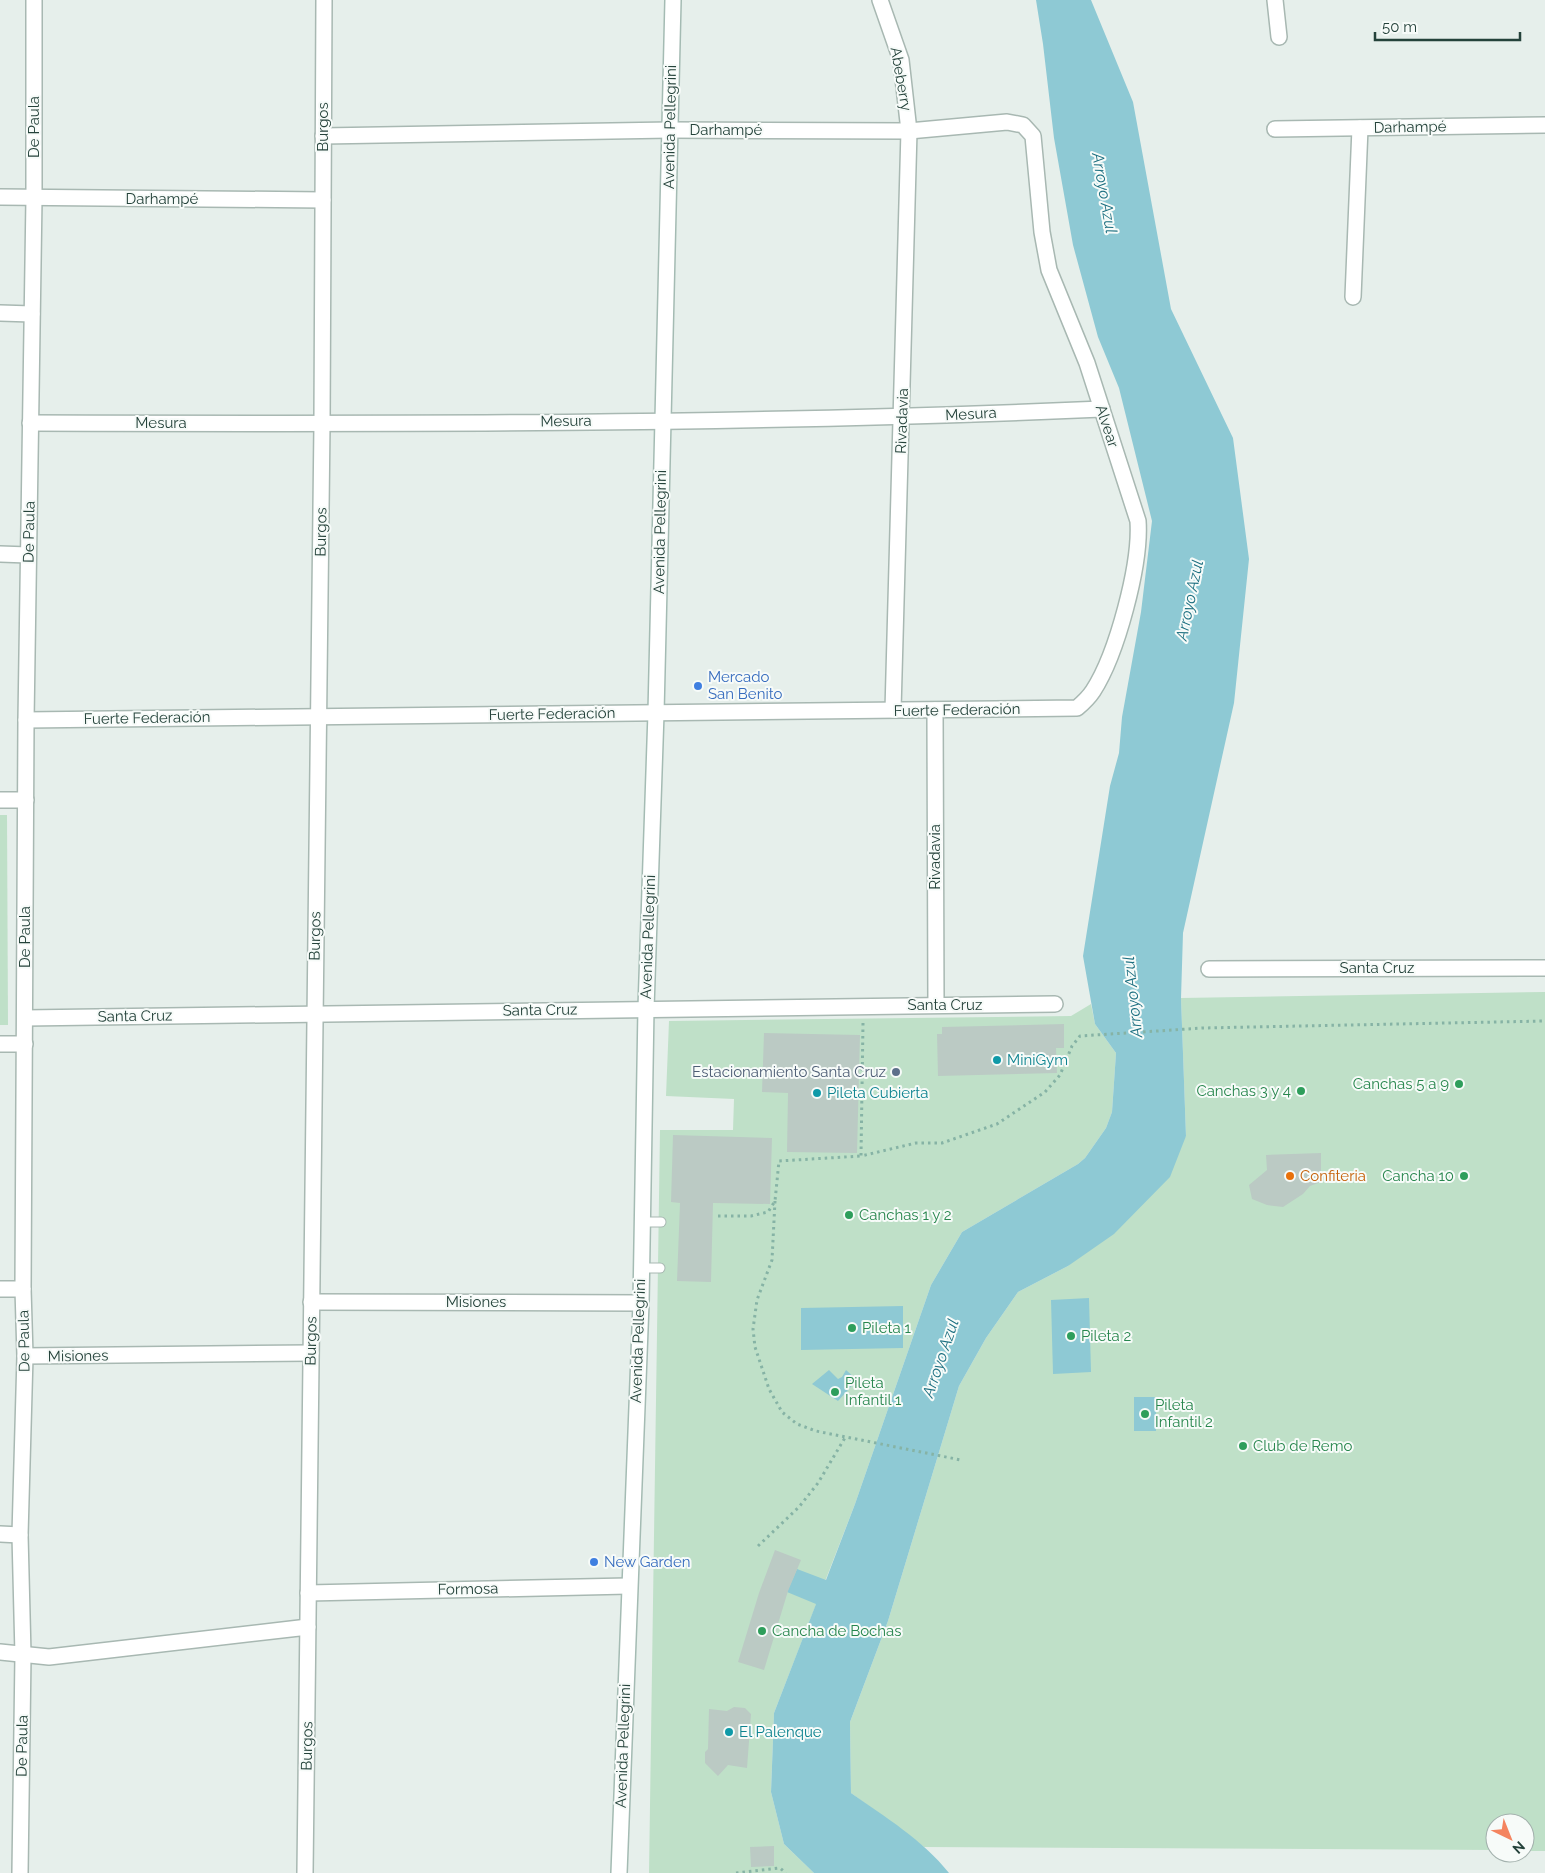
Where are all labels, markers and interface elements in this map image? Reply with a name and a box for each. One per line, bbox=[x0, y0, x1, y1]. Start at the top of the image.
scale bar bbox=[1375, 10, 1520, 42]
text: 50 m bbox=[1382, 18, 1417, 36]
street label: Abeberry bbox=[886, 45, 916, 113]
street label: Avenida Pellegrini bbox=[660, 65, 680, 189]
street label: De Paula bbox=[25, 96, 43, 158]
street label: Burgos bbox=[314, 102, 332, 152]
street label: Darhampé bbox=[1373, 117, 1447, 137]
street label: Darhampé bbox=[690, 121, 763, 139]
water label: Arroyo Azul bbox=[1088, 150, 1121, 235]
street label: Darhampé bbox=[126, 190, 199, 208]
street label: Rivadavia bbox=[892, 388, 912, 454]
street label: Alvear bbox=[1092, 402, 1123, 450]
street label: Mesura bbox=[945, 404, 997, 424]
street label: Mesura bbox=[540, 412, 592, 430]
street label: Mesura bbox=[135, 414, 187, 432]
street label: Avenida Pellegrini bbox=[650, 470, 670, 594]
street label: De Paula bbox=[19, 501, 39, 563]
street label: Burgos bbox=[312, 507, 330, 557]
water label: Arroyo Azul bbox=[1172, 558, 1207, 643]
place label: Mercado San Benito bbox=[708, 668, 783, 703]
marker: Mercado San Benito bbox=[692, 680, 704, 692]
street label: Fuerte Federación bbox=[893, 700, 1021, 720]
street label: Fuerte Federación bbox=[488, 704, 616, 724]
street label: Fuerte Federación bbox=[83, 708, 211, 728]
street label: Rivadavia bbox=[926, 824, 944, 890]
street label: Avenida Pellegrini bbox=[637, 875, 659, 999]
street label: De Paula bbox=[16, 906, 34, 968]
street label: Burgos bbox=[306, 911, 324, 961]
water label: Arroyo Azul bbox=[1119, 955, 1146, 1040]
street label: Santa Cruz bbox=[1340, 959, 1414, 977]
street label: Santa Cruz bbox=[908, 996, 982, 1014]
street label: Santa Cruz bbox=[502, 1000, 578, 1020]
street label: Santa Cruz bbox=[97, 1006, 173, 1026]
place label: MiniGym bbox=[1007, 1051, 1068, 1069]
marker: MiniGym bbox=[991, 1054, 1003, 1066]
place label: Estacionamiento Santa Cruz bbox=[692, 1063, 886, 1081]
marker: Estacionamiento Santa Cruz bbox=[890, 1066, 902, 1078]
place label: Canchas 5 a 9 bbox=[1353, 1075, 1449, 1093]
marker: Canchas 5 a 9 bbox=[1453, 1078, 1465, 1090]
place label: Canchas 3 y 4 bbox=[1196, 1082, 1291, 1100]
place label: Pileta Cubierta bbox=[827, 1084, 928, 1102]
marker: Canchas 3 y 4 bbox=[1295, 1085, 1307, 1097]
marker: Pileta Cubierta bbox=[811, 1087, 823, 1099]
place label: Confiteria bbox=[1300, 1167, 1366, 1185]
place label: Cancha 10 bbox=[1382, 1167, 1454, 1185]
marker: Confiteria bbox=[1284, 1170, 1296, 1182]
marker: Cancha 10 bbox=[1458, 1170, 1470, 1182]
place label: Canchas 1 y 2 bbox=[859, 1206, 952, 1224]
marker: Canchas 1 y 2 bbox=[843, 1209, 855, 1221]
street label: Avenida Pellegrini bbox=[627, 1279, 649, 1403]
street label: Misiones bbox=[446, 1293, 506, 1311]
street label: De Paula bbox=[14, 1310, 34, 1372]
street label: Burgos bbox=[302, 1316, 320, 1366]
water label: Arroyo Azul bbox=[918, 1316, 963, 1401]
place label: Pileta 1 bbox=[862, 1319, 911, 1337]
marker: Pileta 1 bbox=[846, 1322, 858, 1334]
place label: Pileta 2 bbox=[1081, 1327, 1131, 1345]
marker: Pileta 2 bbox=[1065, 1330, 1077, 1342]
street label: Misiones bbox=[48, 1346, 108, 1366]
place label: Pileta Infantil 1 bbox=[845, 1374, 902, 1409]
marker: Pileta Infantil 1 bbox=[829, 1386, 841, 1398]
place label: Pileta Infantil 2 bbox=[1155, 1396, 1213, 1431]
marker: Pileta Infantil 2 bbox=[1139, 1408, 1151, 1420]
place label: Club de Remo bbox=[1253, 1437, 1352, 1455]
marker: Club de Remo bbox=[1237, 1440, 1249, 1452]
place label: New Garden bbox=[604, 1553, 691, 1571]
marker: New Garden bbox=[588, 1556, 600, 1568]
street label: Formosa bbox=[438, 1579, 498, 1599]
place label: Cancha de Bochas bbox=[772, 1622, 901, 1640]
marker: Cancha de Bochas bbox=[756, 1625, 768, 1637]
street label: Avenida Pellegrini bbox=[612, 1684, 634, 1808]
street label: De Paula bbox=[12, 1715, 32, 1777]
street label: Burgos bbox=[298, 1721, 316, 1771]
place label: El Palenque bbox=[739, 1723, 822, 1741]
marker: El Palenque bbox=[723, 1726, 735, 1738]
north arrow bbox=[1485, 1813, 1535, 1863]
text: N bbox=[1510, 1838, 1528, 1857]

